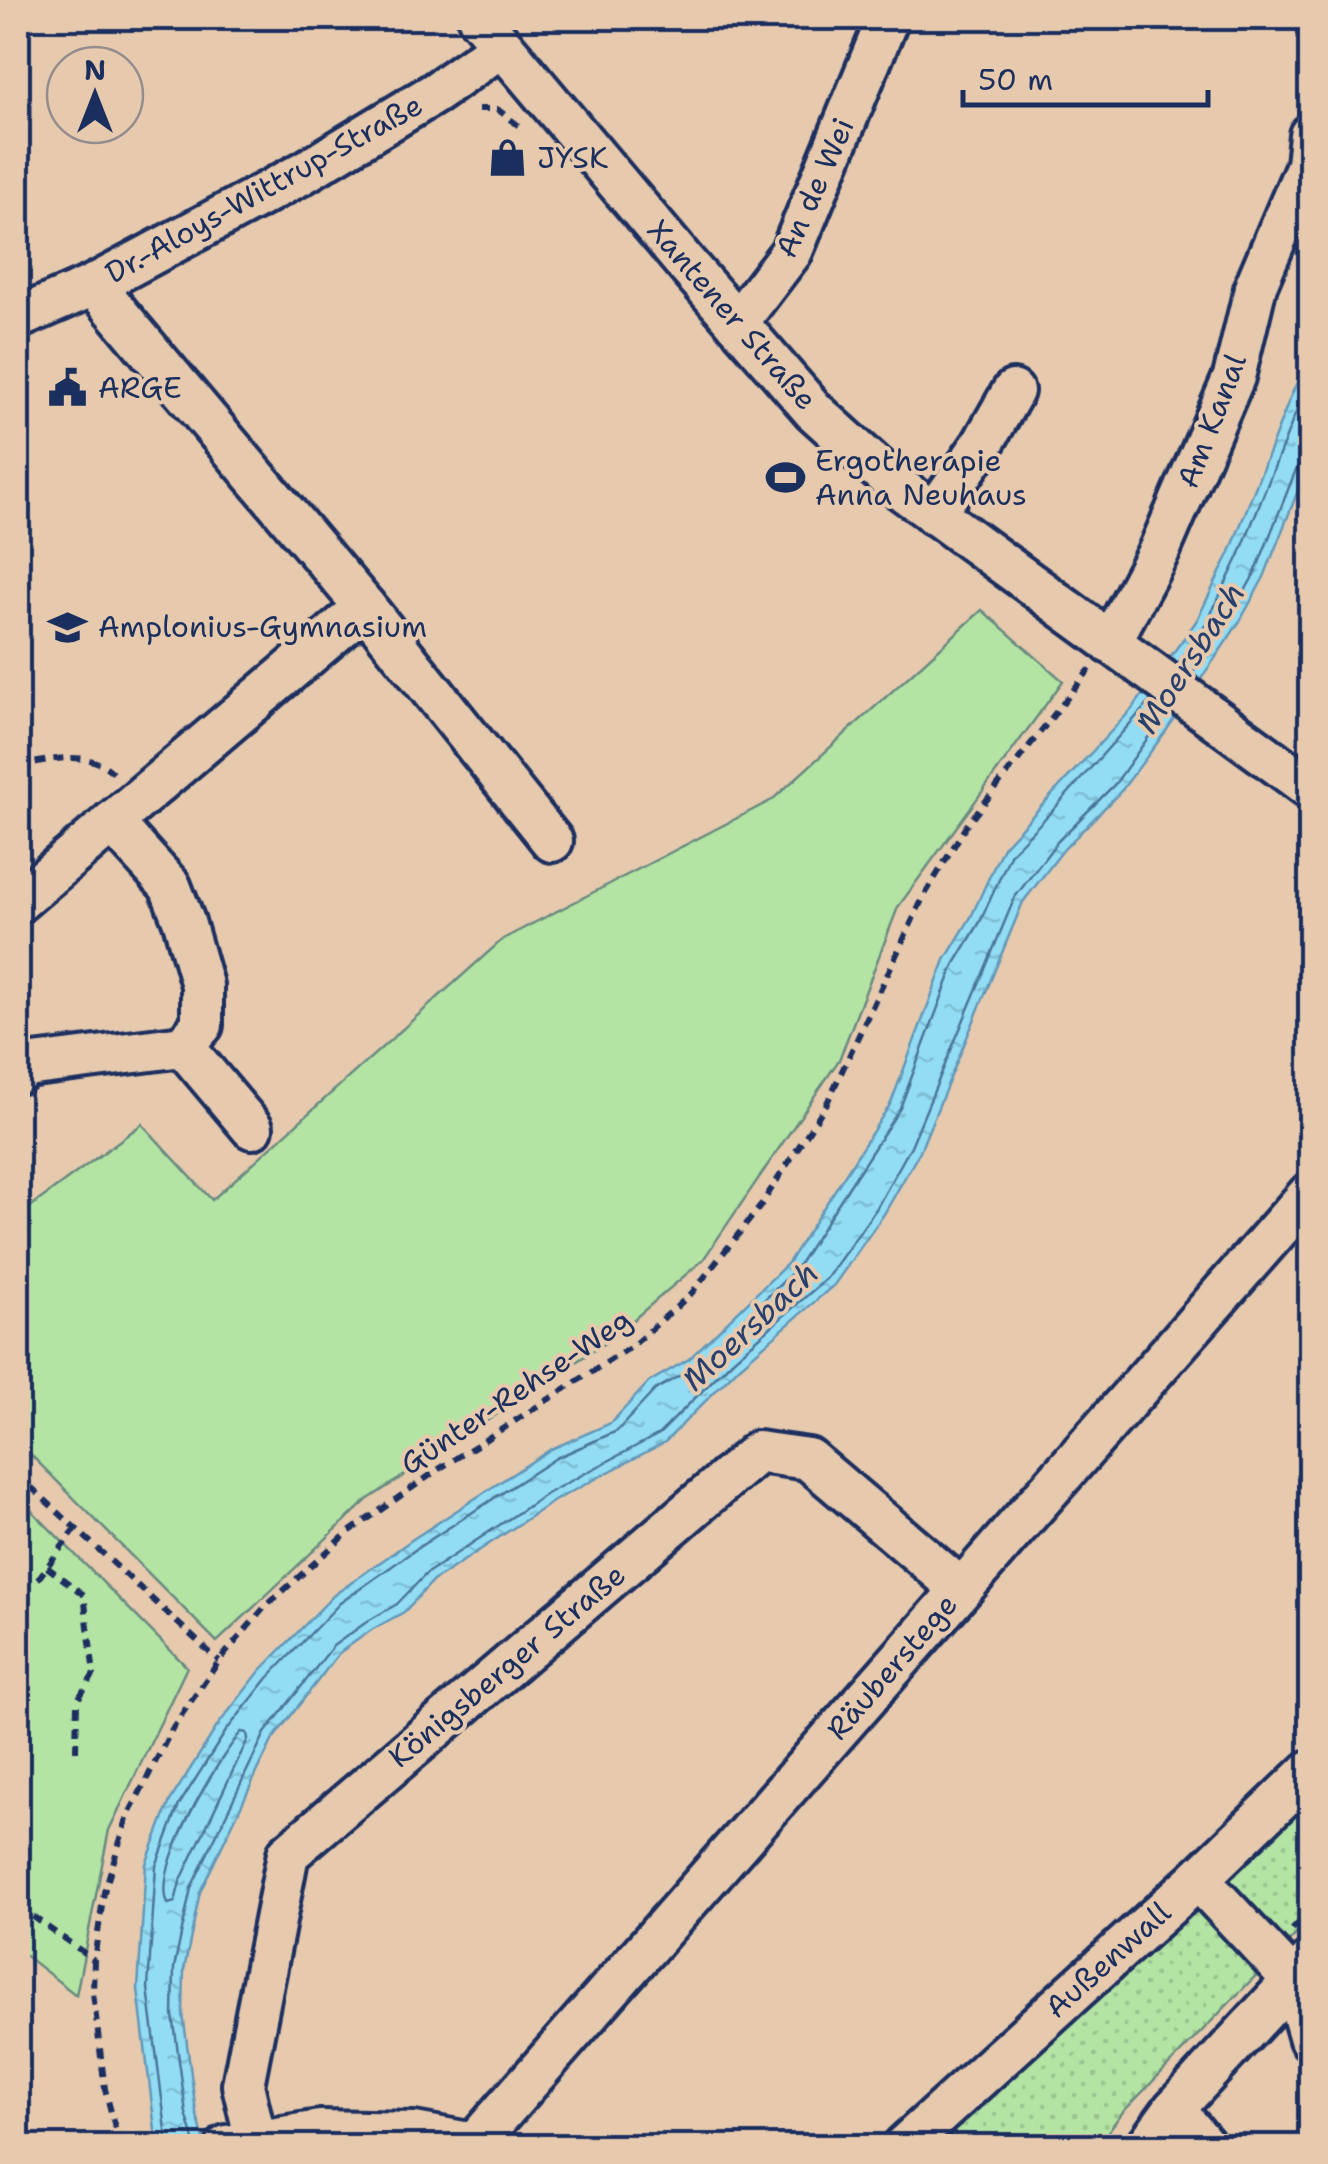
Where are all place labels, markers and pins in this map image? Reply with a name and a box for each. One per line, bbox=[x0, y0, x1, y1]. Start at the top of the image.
shop icon: JYSK bbox=[486, 137, 528, 179]
place label: JYSK bbox=[537, 137, 608, 178]
public building icon: ARGE bbox=[47, 367, 89, 409]
place label: ARGE bbox=[98, 367, 182, 408]
place label: Ergotherapie Anna Neuhaus bbox=[815, 440, 1027, 515]
sports icon: Ergotherapie Anna Neuhaus bbox=[764, 457, 806, 499]
school or university icon: Amplonius-Gymnasium bbox=[47, 606, 89, 648]
place label: Amplonius-Gymnasium bbox=[98, 606, 427, 647]

